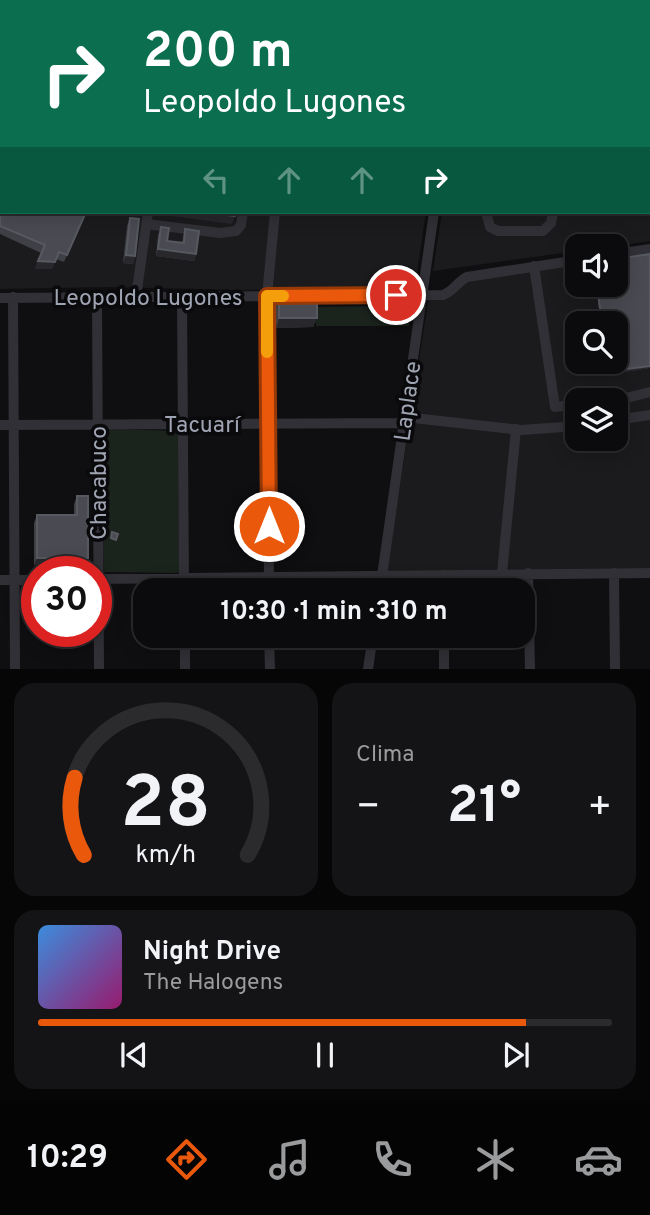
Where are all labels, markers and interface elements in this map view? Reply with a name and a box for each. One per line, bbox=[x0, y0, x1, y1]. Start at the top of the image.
text: 200 m bbox=[143, 23, 293, 85]
icon: right bbox=[28, 28, 119, 119]
text: Leopoldo Lugones bbox=[143, 84, 406, 124]
icon: left bbox=[197, 161, 235, 199]
icon: ahead bbox=[270, 161, 308, 199]
icon: ahead bbox=[343, 161, 381, 199]
icon: right bbox=[416, 161, 454, 199]
map controls bbox=[565, 234, 628, 451]
button: sound bbox=[565, 234, 628, 297]
pin bbox=[366, 265, 426, 325]
icon: arrive bbox=[377, 276, 415, 314]
street label: Leopoldo Lugones bbox=[53, 285, 243, 314]
button: search bbox=[565, 311, 628, 374]
street label: Laplace bbox=[389, 359, 429, 443]
button: layers bbox=[565, 388, 628, 451]
street label: Tacuarí bbox=[164, 412, 242, 441]
street label: Chacabuco bbox=[86, 426, 115, 540]
position arrow bbox=[232, 489, 306, 563]
speed limit sign: 30 bbox=[21, 556, 112, 647]
text: 10:30 · 1 min · 310 m bbox=[221, 596, 447, 629]
text: Clima bbox=[356, 741, 414, 770]
text: 28 bbox=[121, 762, 211, 854]
text: 21° bbox=[447, 775, 521, 841]
text: − bbox=[356, 784, 381, 833]
text: + bbox=[587, 784, 612, 833]
text: km/h bbox=[136, 840, 196, 872]
text: Night Drive bbox=[143, 936, 281, 969]
text: The Halogens bbox=[143, 969, 283, 998]
icon: previous bbox=[115, 1036, 153, 1074]
icon: pause bbox=[306, 1036, 344, 1074]
icon: next bbox=[497, 1036, 535, 1074]
icon: directions bbox=[162, 1135, 211, 1184]
icon: music bbox=[265, 1135, 314, 1184]
icon: phone bbox=[368, 1135, 417, 1184]
icon: climate bbox=[471, 1135, 520, 1184]
icon: car bbox=[574, 1135, 623, 1184]
text: 10:29 bbox=[27, 1139, 108, 1179]

